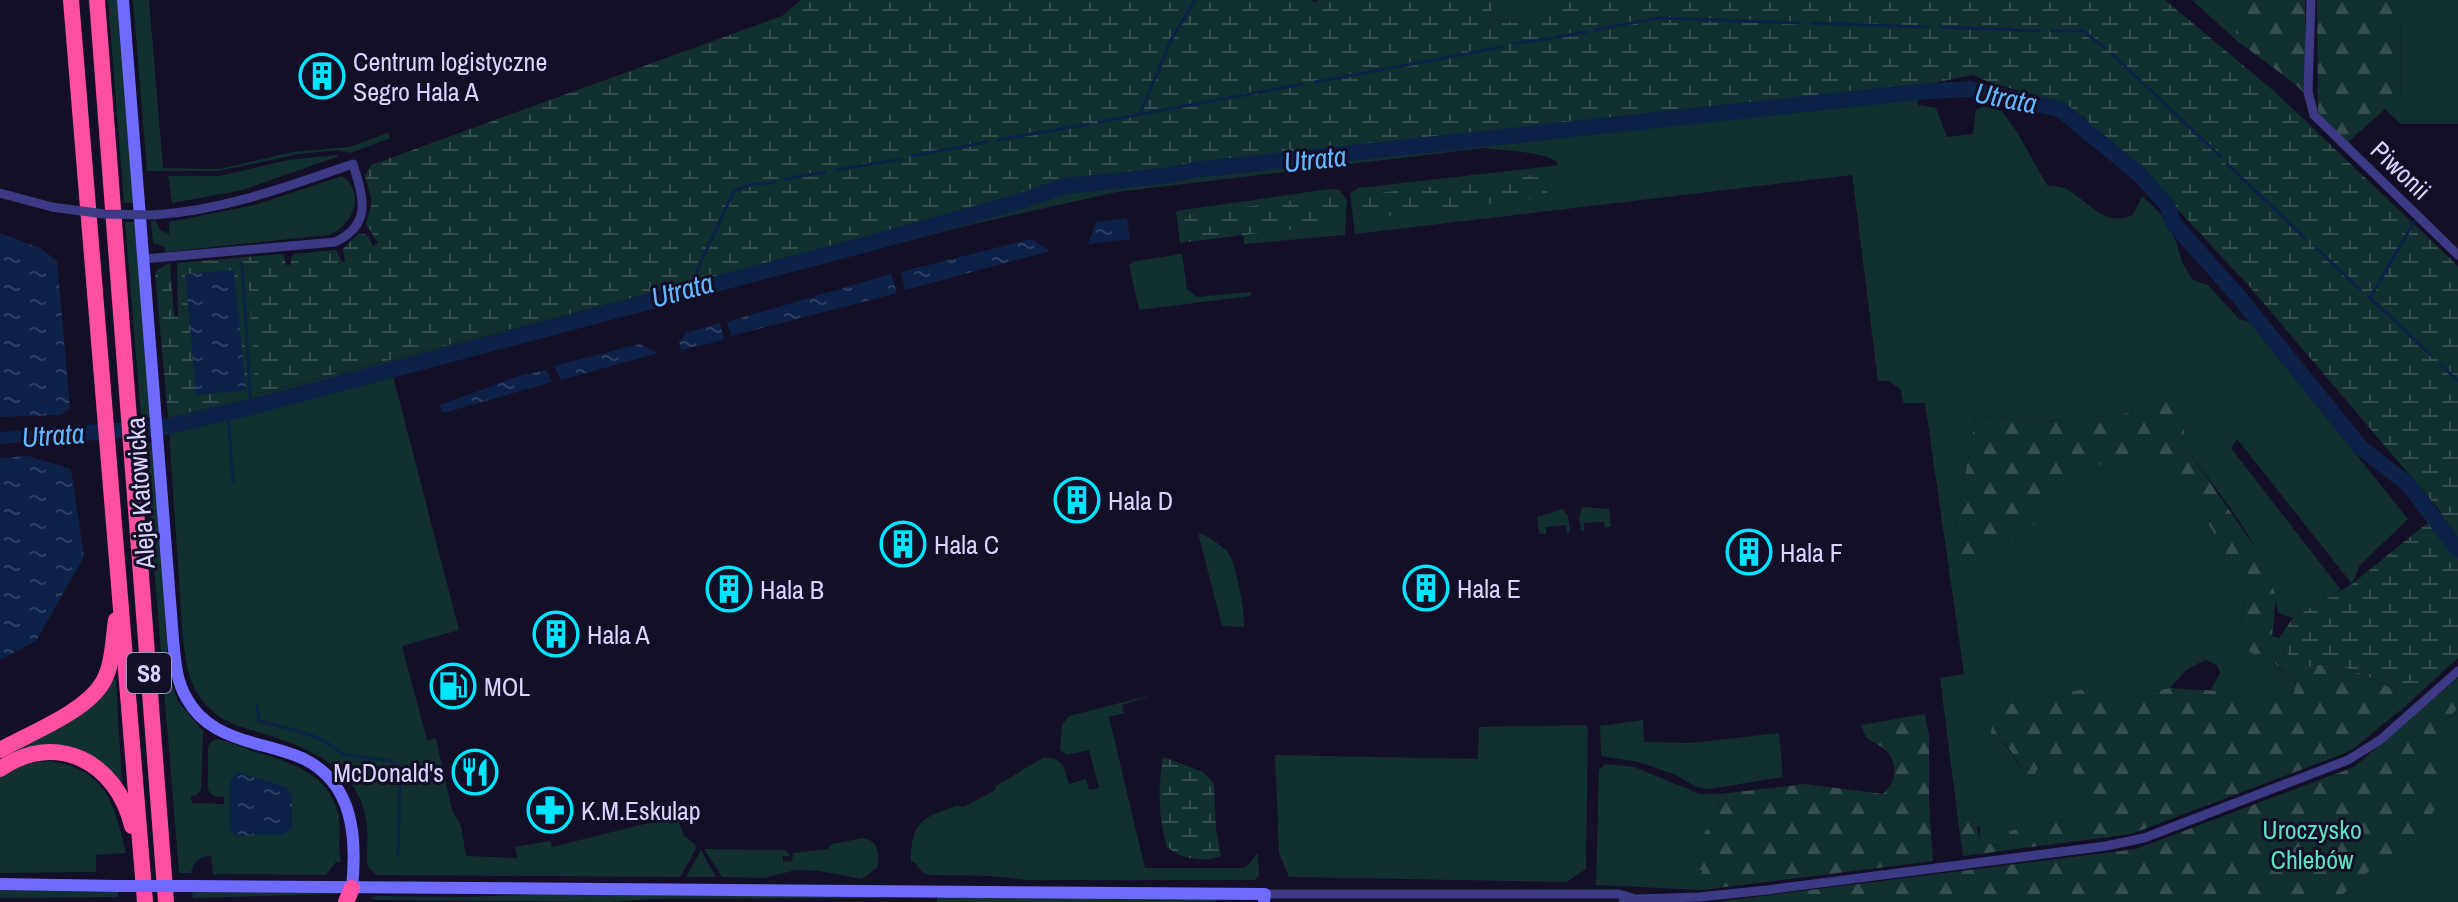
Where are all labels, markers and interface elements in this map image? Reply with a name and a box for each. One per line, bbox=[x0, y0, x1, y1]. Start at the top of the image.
place label: Centrum logistyczne Segro Hala A bbox=[353, 44, 547, 109]
building icon: Centrum logistyczne Segro Hala A bbox=[298, 52, 346, 100]
water label: Utrata bbox=[1972, 73, 2040, 123]
street label: Piwonii bbox=[2363, 133, 2439, 207]
water label: Utrata bbox=[1282, 137, 1348, 181]
water label: Utrata bbox=[647, 264, 717, 316]
water label: Utrata bbox=[20, 414, 86, 456]
street label: Aleja Katowicka bbox=[117, 416, 163, 571]
building icon: Hala D bbox=[1053, 476, 1101, 524]
place label: Hala D bbox=[1108, 483, 1173, 518]
building icon: Hala C bbox=[879, 520, 927, 568]
place label: Hala C bbox=[934, 527, 999, 562]
building icon: Hala F bbox=[1725, 528, 1773, 576]
place label: Hala F bbox=[1780, 535, 1843, 570]
building icon: Hala E bbox=[1402, 564, 1450, 612]
building icon: Hala B bbox=[705, 565, 753, 613]
place label: Hala E bbox=[1457, 571, 1521, 606]
place label: Hala B bbox=[760, 572, 824, 607]
building icon: Hala A bbox=[532, 610, 580, 658]
place label: Hala A bbox=[587, 617, 651, 652]
road number: S8 bbox=[127, 653, 171, 693]
fuel station icon: MOL bbox=[429, 662, 477, 710]
place label: MOL bbox=[484, 669, 530, 704]
restaurant icon: McDonald's bbox=[451, 748, 499, 796]
place label: McDonald's bbox=[333, 755, 444, 790]
pharmacy icon: K.M.Eskulap bbox=[526, 786, 574, 834]
place label: K.M.Eskulap bbox=[581, 793, 701, 828]
park label: Uroczysko Chlebów bbox=[2262, 812, 2362, 877]

